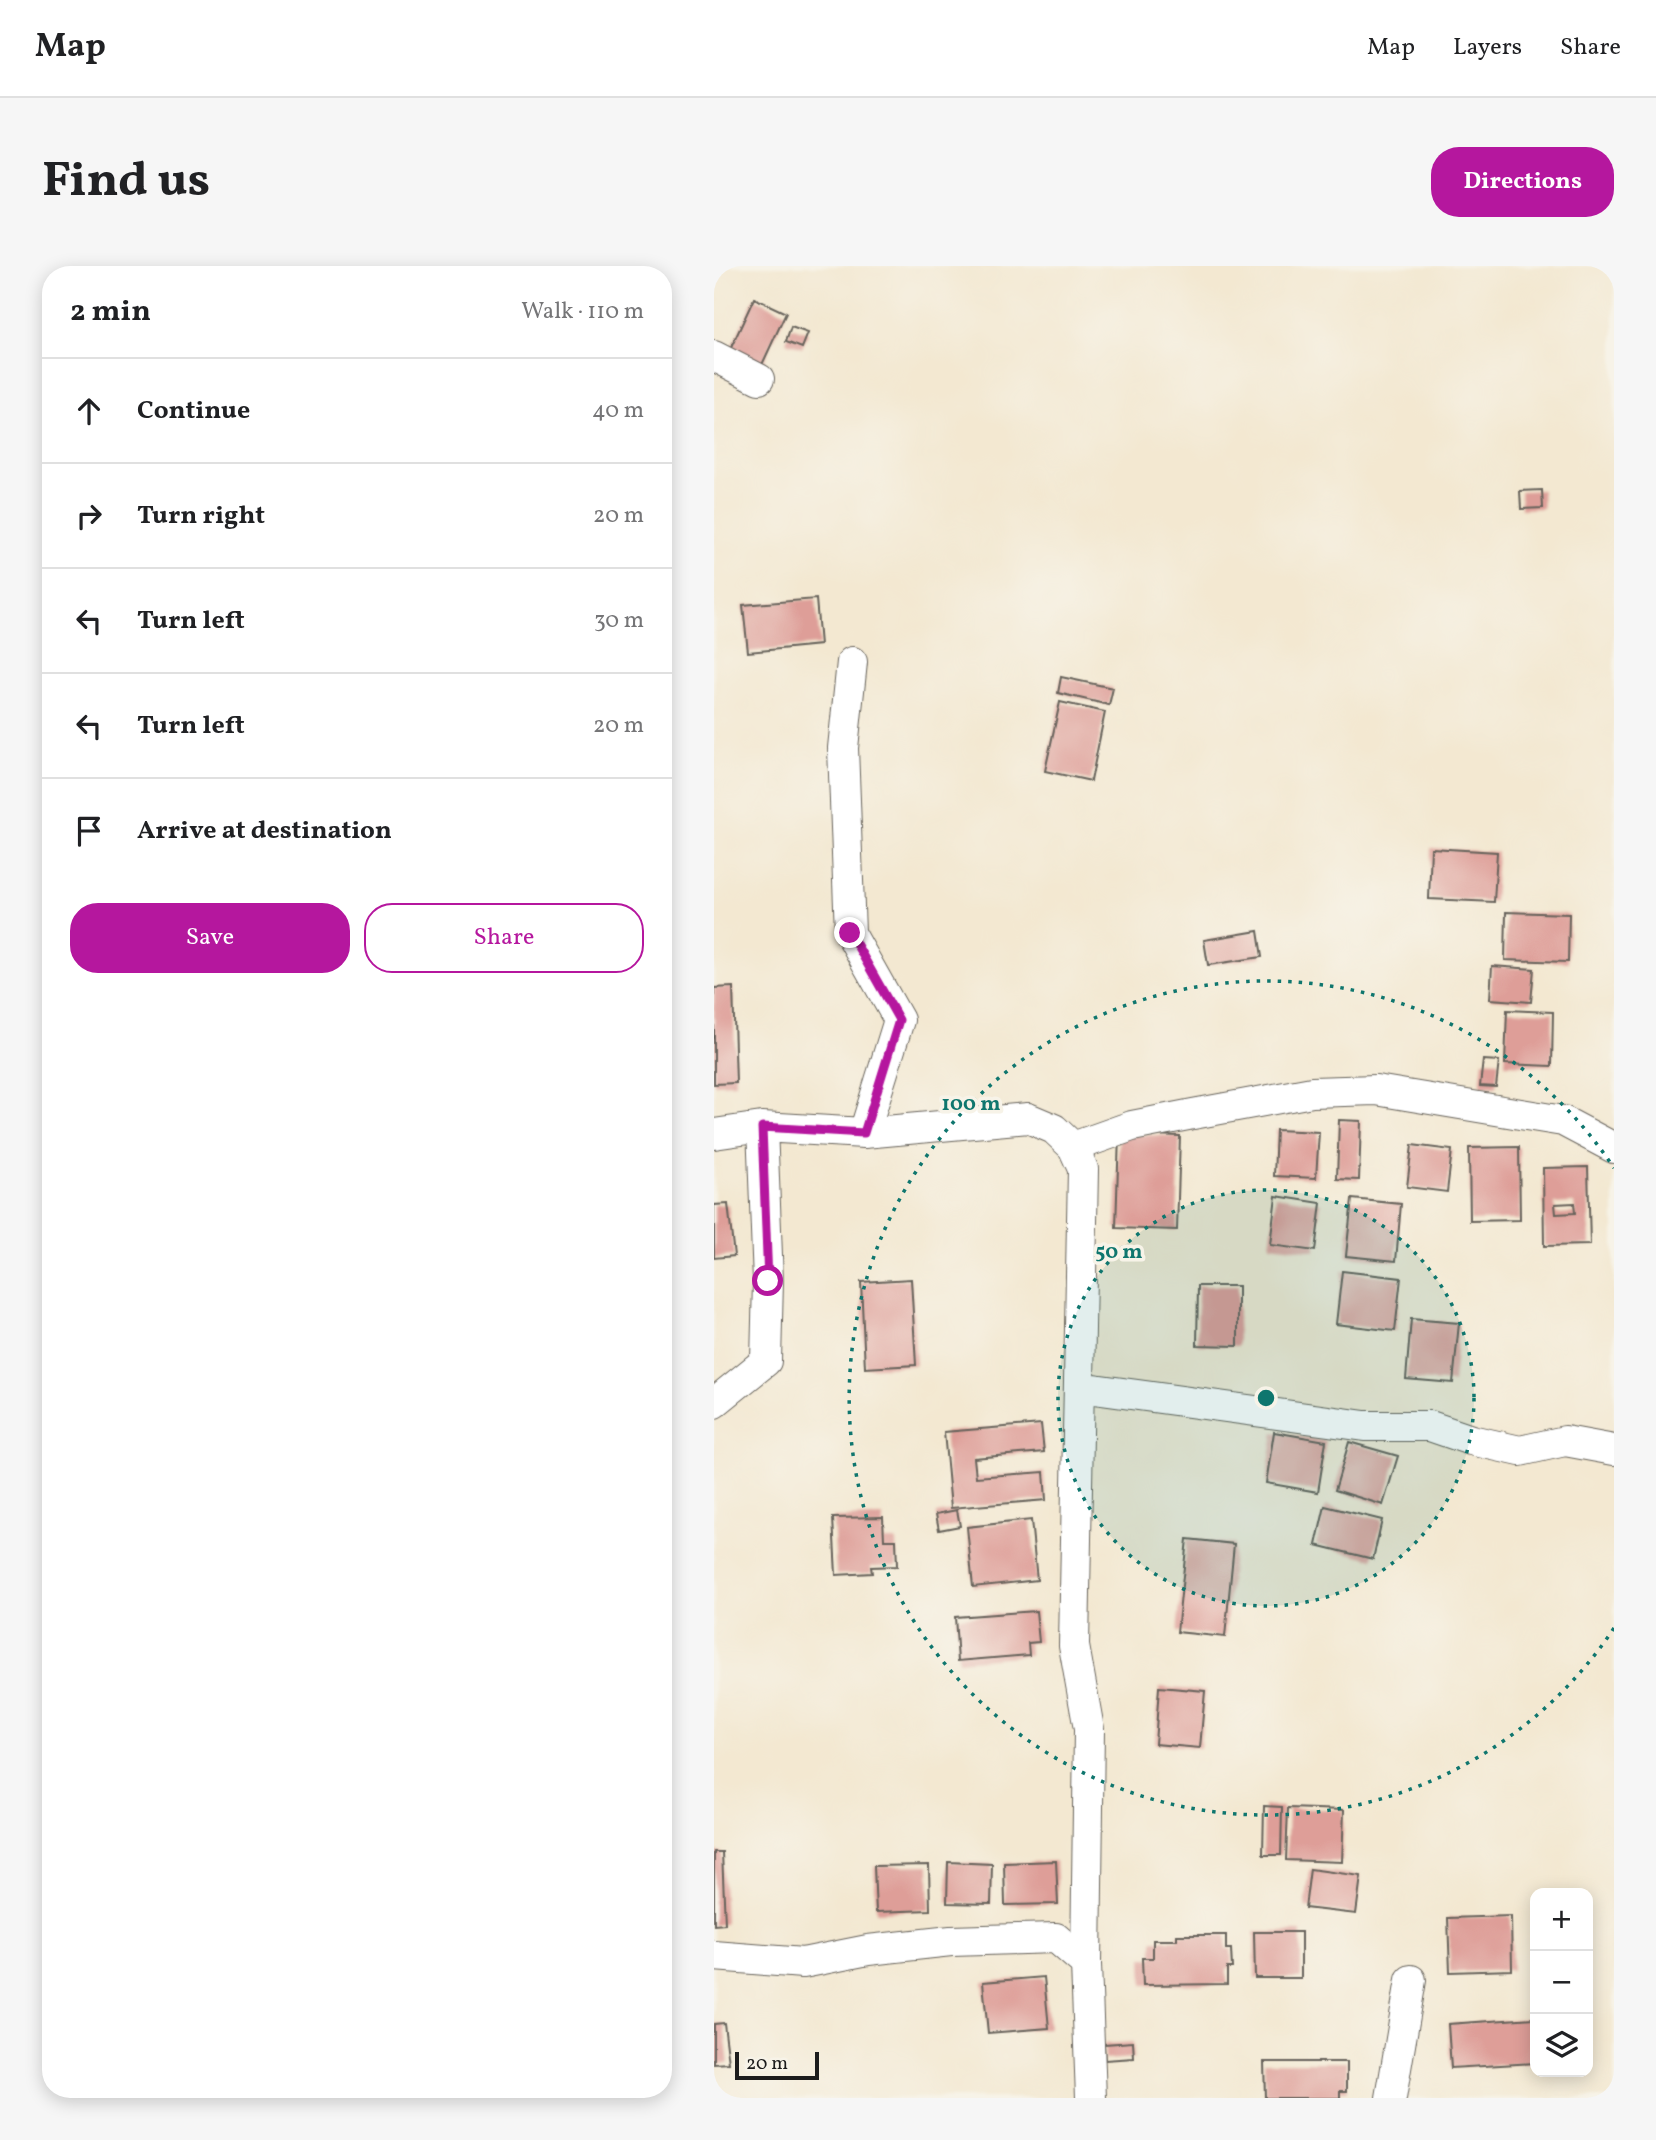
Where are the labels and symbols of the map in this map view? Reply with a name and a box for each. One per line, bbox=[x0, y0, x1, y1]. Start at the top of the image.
route end bbox=[834, 917, 865, 948]
text: 100 m bbox=[941, 1090, 1001, 1119]
text: 50 m bbox=[1095, 1238, 1143, 1267]
route start bbox=[752, 1265, 783, 1296]
centre of rings bbox=[1254, 1386, 1278, 1410]
scale bar bbox=[735, 2049, 819, 2081]

